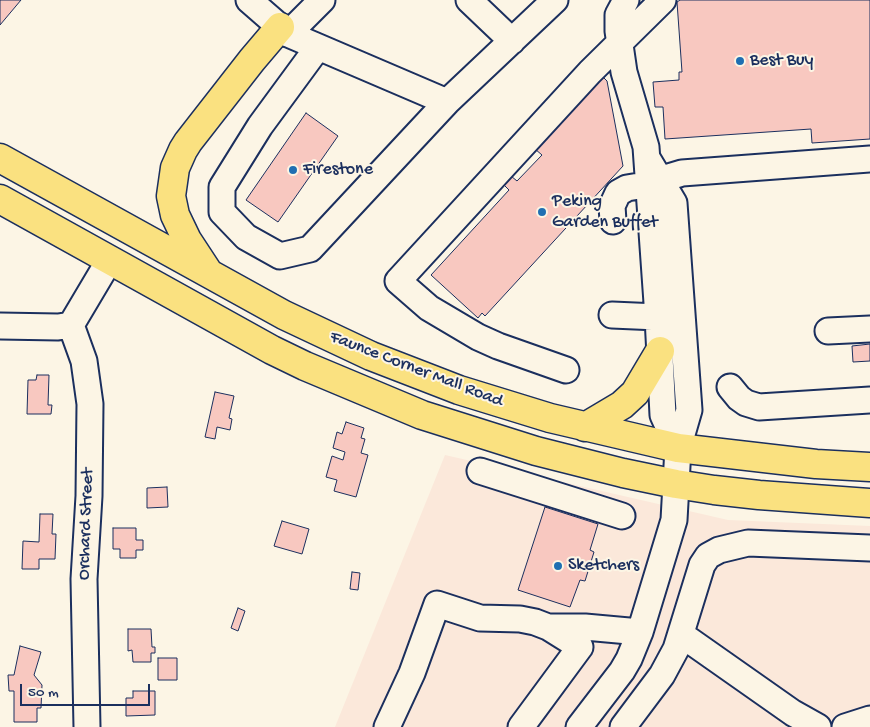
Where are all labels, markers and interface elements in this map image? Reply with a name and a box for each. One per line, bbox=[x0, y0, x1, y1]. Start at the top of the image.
place label: Best Buy bbox=[750, 50, 813, 72]
marker: Best Buy bbox=[734, 55, 746, 67]
place label: Firestone bbox=[303, 159, 373, 181]
marker: Firestone bbox=[287, 164, 299, 176]
place label: Peking Garden Buffet bbox=[552, 191, 658, 233]
marker: Peking Garden Buffet bbox=[536, 206, 548, 218]
street label: Faunce Corner Mall Road bbox=[326, 327, 506, 413]
street label: Orchard Street bbox=[74, 468, 100, 580]
place label: Sketchers bbox=[568, 555, 639, 577]
marker: Sketchers bbox=[552, 560, 564, 572]
scale bar bbox=[22, 674, 152, 706]
text: 50 m bbox=[28, 684, 59, 702]

